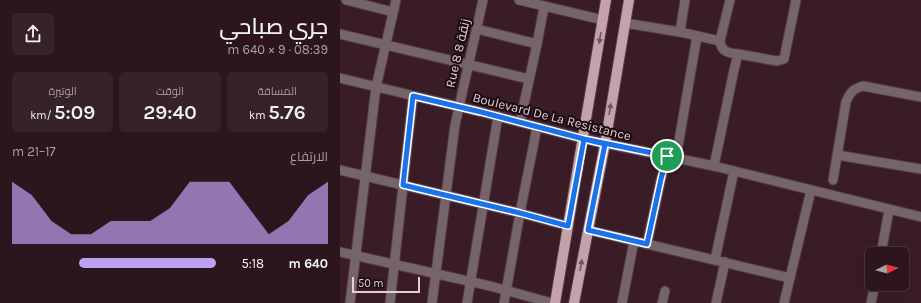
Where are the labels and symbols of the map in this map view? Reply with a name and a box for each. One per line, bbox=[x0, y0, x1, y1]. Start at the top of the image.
street label: Rue 8 8 زنقة bbox=[442, 17, 473, 89]
one-way arrow bbox=[597, 32, 603, 45]
street label: Boulevard De La Resistance bbox=[471, 90, 633, 144]
one-way arrow bbox=[608, 103, 614, 115]
pin bbox=[650, 139, 684, 173]
north arrow bbox=[865, 247, 909, 291]
one-way arrow bbox=[579, 259, 585, 271]
scale bar bbox=[352, 275, 420, 294]

